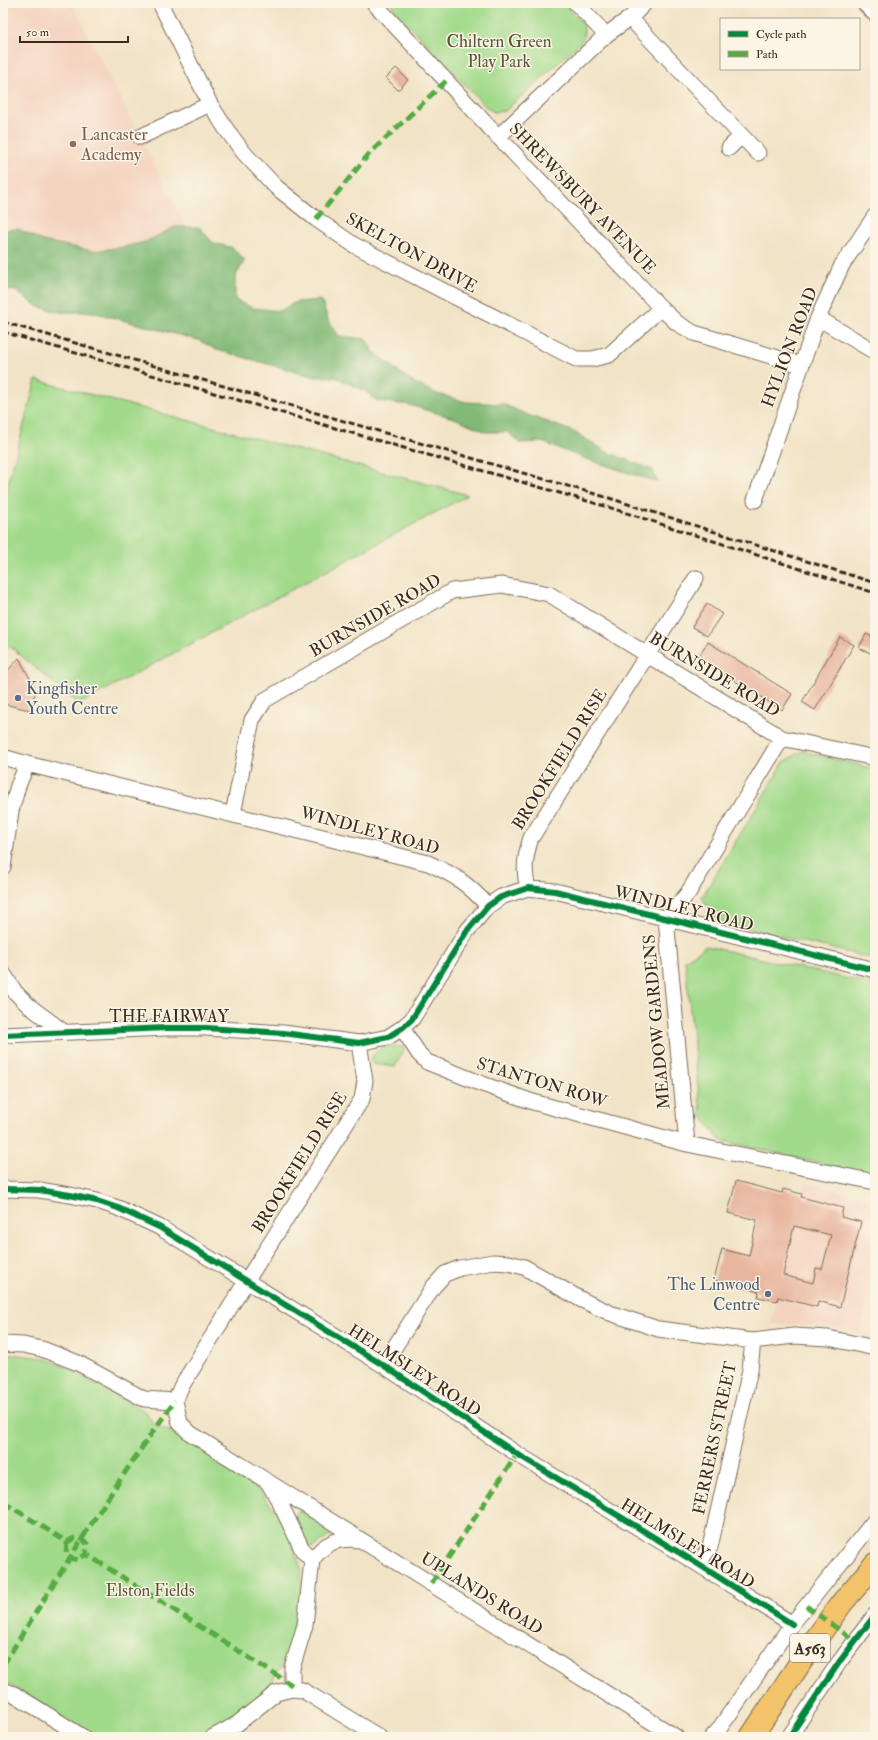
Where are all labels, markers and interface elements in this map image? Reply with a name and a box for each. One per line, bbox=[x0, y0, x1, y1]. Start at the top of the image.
scale bar bbox=[20, 18, 128, 44]
legend bbox=[720, 18, 860, 70]
text: 50 m bbox=[26, 25, 50, 40]
text: Cycle path bbox=[756, 27, 807, 42]
park label: Chiltern Green Play Park bbox=[447, 31, 552, 73]
text: Path bbox=[756, 47, 779, 62]
street label: SHREWSBURY AVENUE bbox=[505, 118, 660, 278]
place label: Lancaster Academy bbox=[80, 124, 148, 166]
marker: Lancaster Academy bbox=[68, 139, 78, 149]
street label: SKELTON DRIVE bbox=[342, 208, 481, 297]
street label: HYLION ROAD bbox=[757, 284, 822, 410]
street label: BURNSIDE ROAD bbox=[306, 569, 445, 662]
street label: BURNSIDE ROAD bbox=[646, 627, 784, 722]
place label: Kingfisher Youth Centre bbox=[26, 678, 118, 719]
street label: BROOKFIELD RISE bbox=[507, 685, 611, 834]
marker: Kingfisher Youth Centre bbox=[13, 693, 23, 703]
street label: WINDLEY ROAD bbox=[297, 802, 442, 859]
street label: WINDLEY ROAD bbox=[611, 881, 756, 936]
street label: MEADOW GARDENS bbox=[638, 934, 675, 1110]
street label: THE FAIRWAY bbox=[109, 1006, 229, 1027]
street label: STANTON ROW bbox=[474, 1053, 610, 1112]
street label: BROOKFIELD RISE bbox=[247, 1088, 351, 1237]
place label: The Linwood Centre bbox=[667, 1274, 761, 1315]
marker: The Linwood Centre bbox=[763, 1289, 773, 1299]
street label: HELMSLEY ROAD bbox=[344, 1320, 485, 1421]
street label: FERRERS STREET bbox=[688, 1359, 741, 1517]
street label: HELMSLEY ROAD bbox=[617, 1494, 759, 1593]
street label: UPLANDS ROAD bbox=[417, 1547, 547, 1639]
park label: Elston Fields bbox=[106, 1580, 195, 1601]
road number: A563 bbox=[790, 1634, 830, 1662]

